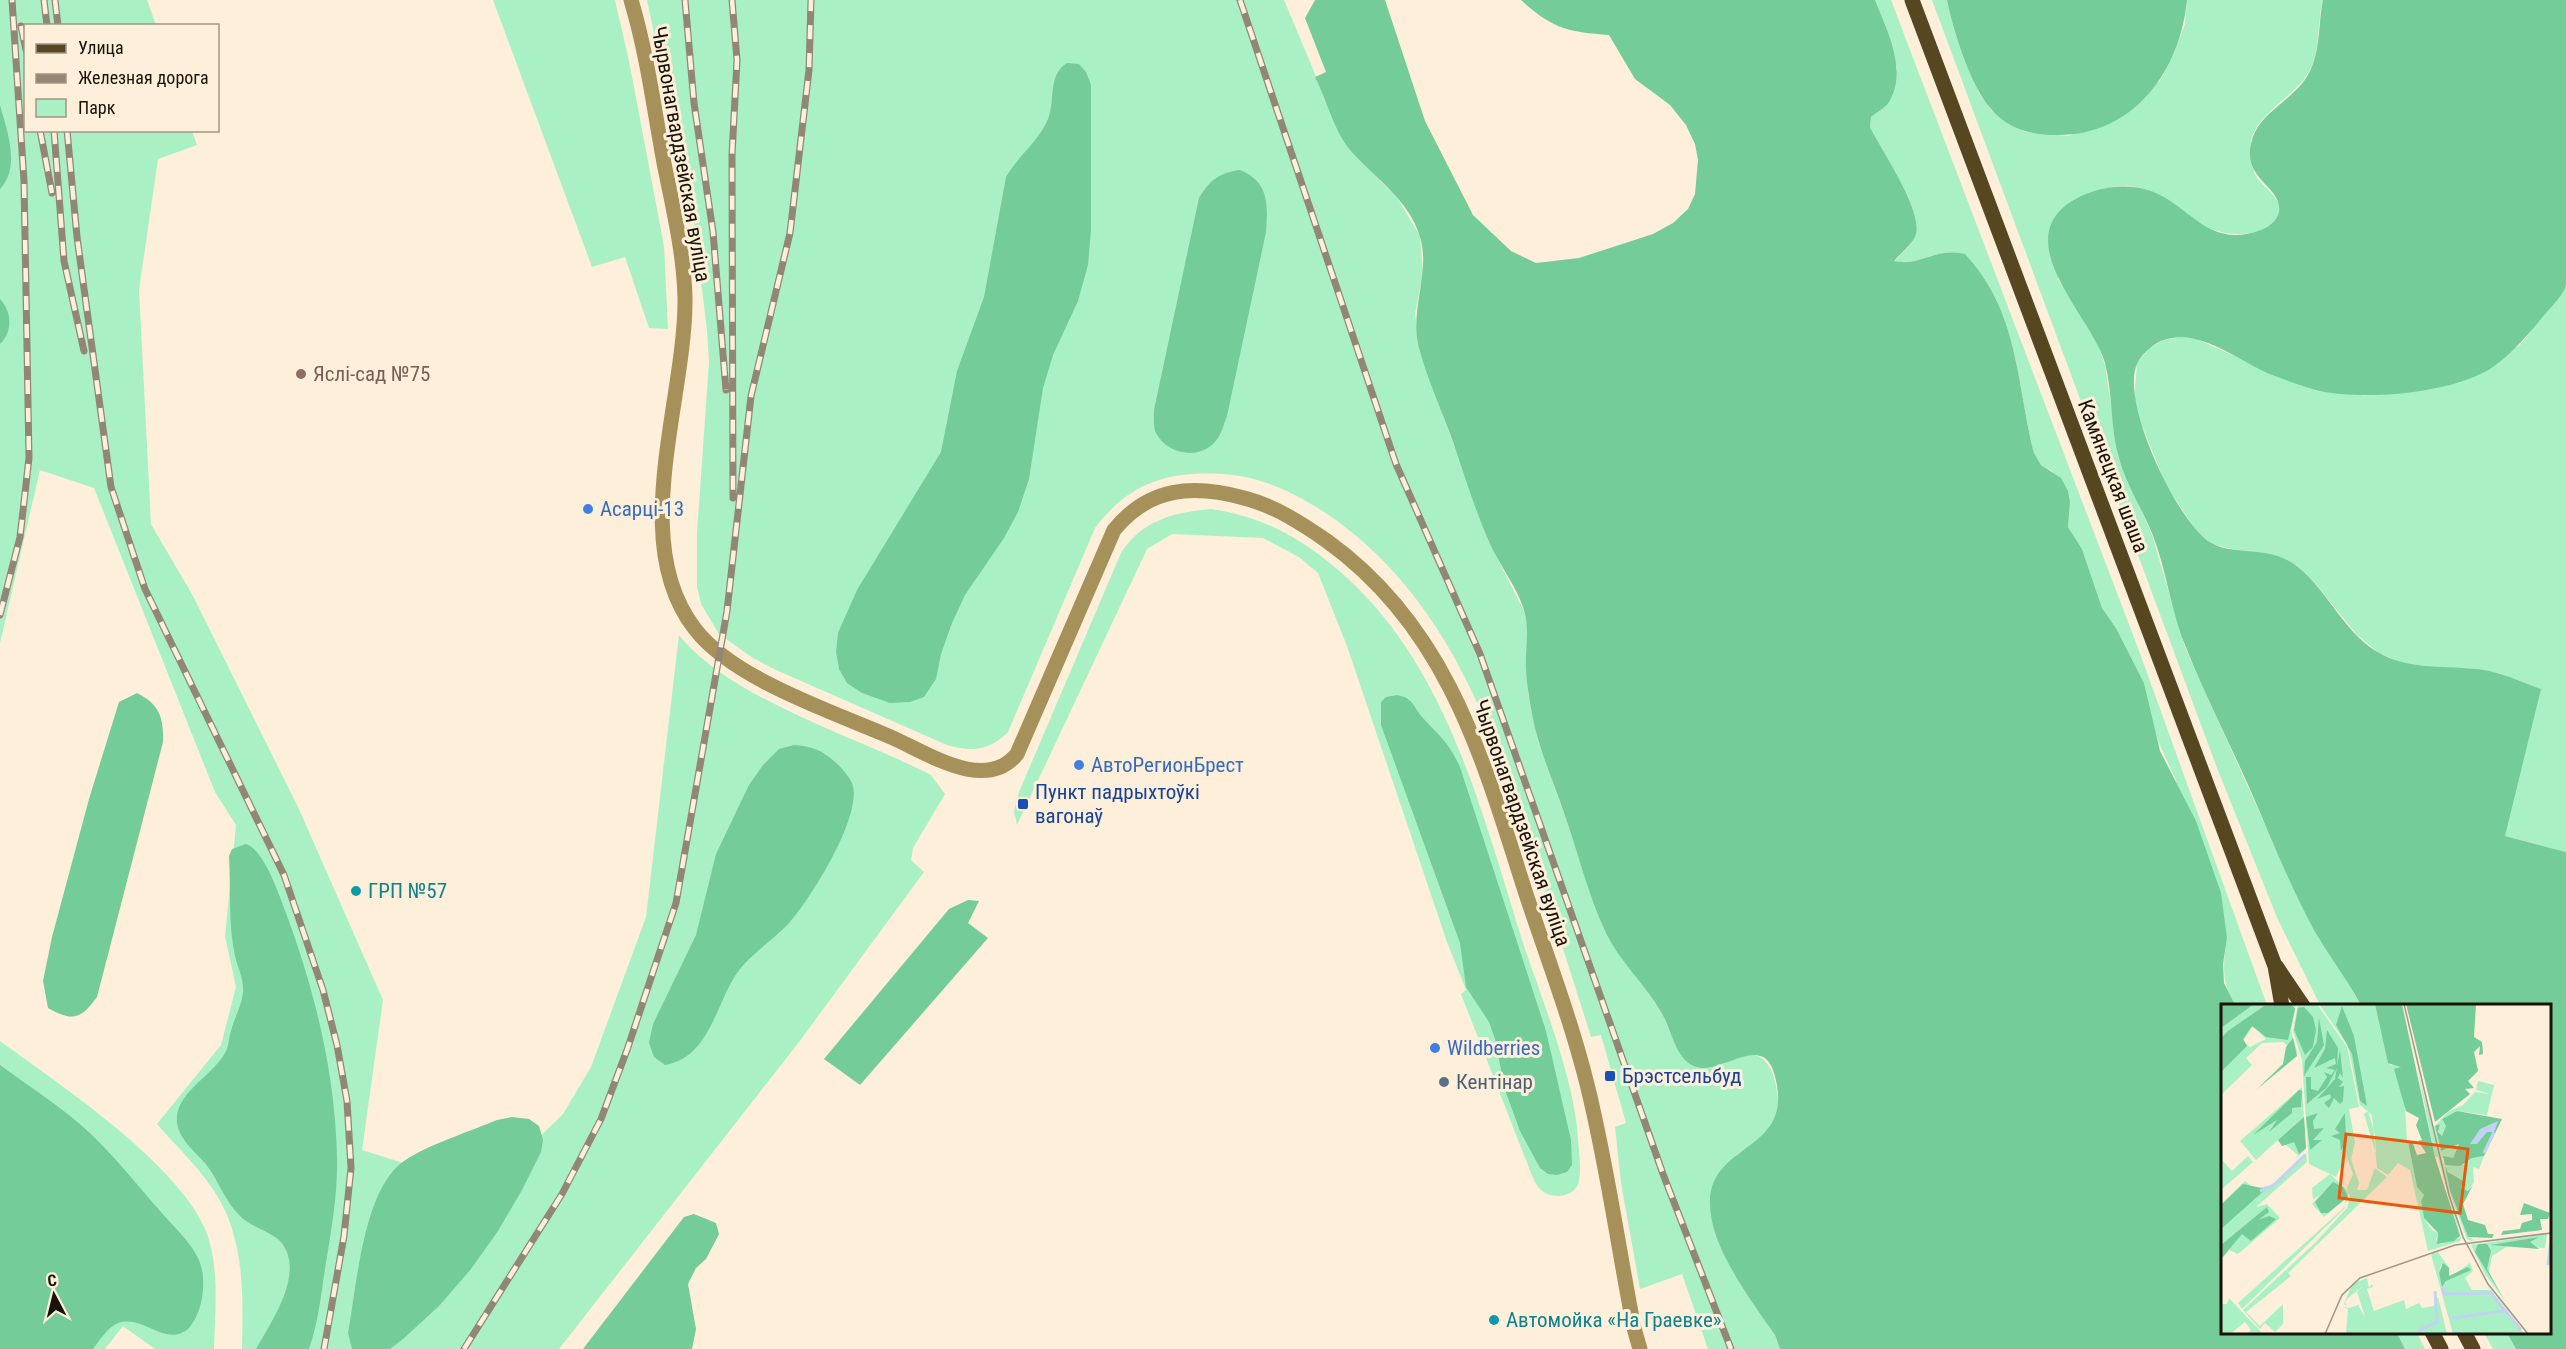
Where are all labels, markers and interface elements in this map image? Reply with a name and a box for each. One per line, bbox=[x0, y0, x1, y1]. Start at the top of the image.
legend bbox=[24, 24, 219, 132]
street label: Чырвонагвардзейская вуліца bbox=[647, 24, 715, 284]
text: Улица bbox=[78, 37, 124, 58]
text: Железная дорога bbox=[78, 67, 209, 88]
text: Парк bbox=[78, 97, 116, 118]
place label: Яслі-сад №75 bbox=[313, 362, 430, 386]
marker: Яслі-сад №75 bbox=[294, 367, 308, 381]
street label: Камянецкая шаша bbox=[2073, 396, 2153, 556]
place label: Асарці-13 bbox=[600, 497, 684, 521]
marker: Асарці-13 bbox=[581, 502, 595, 516]
street label: Чырвонагвардзейская вуліца bbox=[1468, 697, 1576, 949]
place label: АвтоРегионБрест bbox=[1091, 753, 1244, 777]
marker: АвтоРегионБрест bbox=[1072, 758, 1086, 772]
place label: Пункт падрыхтоўкі вагонаў bbox=[1035, 780, 1200, 828]
marker: Пункт падрыхтоўкі вагонаў bbox=[1016, 797, 1030, 811]
place label: ГРП №57 bbox=[368, 879, 447, 903]
marker: ГРП №57 bbox=[349, 884, 363, 898]
inset map bbox=[2221, 1004, 2551, 1334]
place label: Wildberries bbox=[1447, 1036, 1540, 1060]
marker: Wildberries bbox=[1428, 1041, 1442, 1055]
place label: Брэстсельбуд bbox=[1622, 1064, 1742, 1088]
marker: Брэстсельбуд bbox=[1603, 1069, 1617, 1083]
place label: Кентінар bbox=[1456, 1070, 1533, 1094]
marker: Кентінар bbox=[1437, 1075, 1451, 1089]
north arrow bbox=[24, 1265, 84, 1325]
text: С bbox=[47, 1271, 58, 1291]
place label: Автомойка «На Граевке» bbox=[1506, 1308, 1722, 1332]
marker: Автомойка «На Граевке» bbox=[1487, 1313, 1501, 1327]

